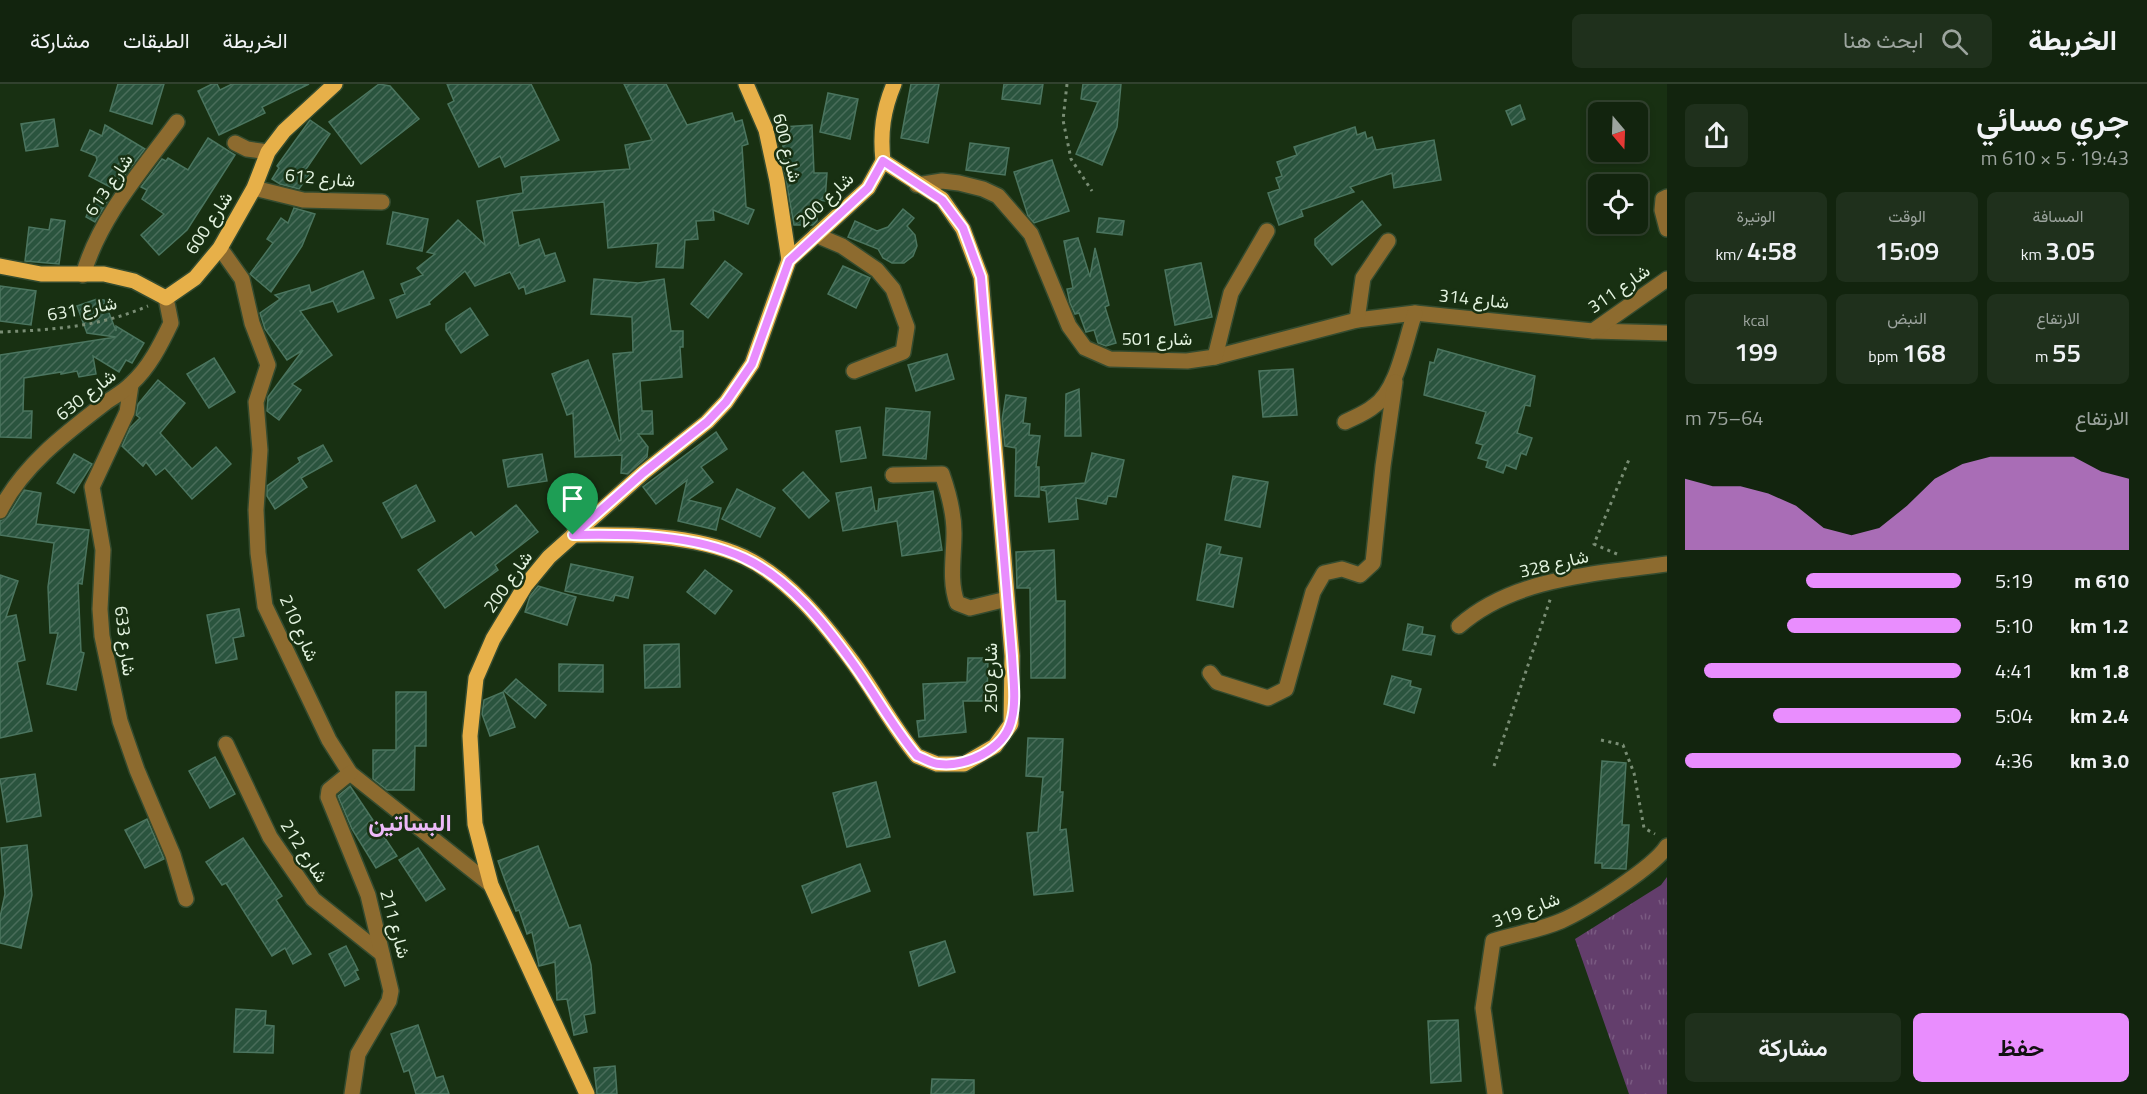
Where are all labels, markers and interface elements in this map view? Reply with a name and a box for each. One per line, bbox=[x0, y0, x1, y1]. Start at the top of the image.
search box bbox=[1572, 14, 1992, 68]
text: الخريطة bbox=[2028, 18, 2117, 61]
text: ابحث هنا bbox=[1843, 23, 1923, 57]
text: مشاركة bbox=[30, 24, 90, 56]
text: الطبقات bbox=[123, 24, 190, 56]
text: الخريطة bbox=[223, 24, 288, 56]
icon: search bbox=[1938, 25, 1971, 58]
text: جري مسائي bbox=[1976, 94, 2129, 144]
north arrow bbox=[1588, 102, 1648, 162]
map controls bbox=[1588, 102, 1648, 234]
button: share bbox=[1685, 104, 1748, 167]
street label: شارع 600 bbox=[766, 110, 809, 185]
text: 19:43 · 5 × 610 m bbox=[1981, 142, 2129, 173]
street label: شارع 613 bbox=[78, 148, 139, 221]
street label: شارع 612 bbox=[284, 161, 356, 194]
street label: شارع 200 bbox=[790, 166, 860, 234]
button: locate bbox=[1588, 174, 1648, 234]
street label: شارع 600 bbox=[178, 186, 239, 260]
text: الوتيرة bbox=[1736, 204, 1776, 228]
text: الوقت bbox=[1888, 204, 1926, 228]
text: المسافة bbox=[2033, 204, 2083, 228]
text: 4:58 bbox=[1747, 231, 1797, 270]
text: 15:09 bbox=[1875, 231, 1939, 270]
text: 3.05 bbox=[2045, 231, 2095, 270]
text: /km bbox=[1715, 242, 1747, 266]
text: km bbox=[2021, 242, 2045, 266]
street label: شارع 311 bbox=[1582, 257, 1655, 320]
street label: شارع 314 bbox=[1438, 281, 1510, 316]
street label: شارع 631 bbox=[45, 289, 119, 328]
text: النبض bbox=[1887, 306, 1927, 330]
text: الارتفاع bbox=[2036, 306, 2080, 330]
text: kcal bbox=[1743, 308, 1769, 332]
street label: شارع 501 bbox=[1122, 325, 1192, 352]
text: 199 bbox=[1734, 332, 1778, 371]
text: 168 bbox=[1902, 333, 1946, 372]
text: 55 bbox=[2052, 333, 2081, 372]
text: bpm bbox=[1868, 344, 1902, 368]
text: m bbox=[2035, 344, 2052, 368]
street label: شارع 630 bbox=[50, 362, 122, 427]
text: 64–75 m bbox=[1685, 402, 1764, 433]
text: الارتفاع bbox=[2075, 402, 2129, 433]
pin bbox=[547, 473, 598, 535]
icon: arrive bbox=[556, 482, 589, 515]
street label: شارع 328 bbox=[1517, 542, 1591, 585]
street label: شارع 200 bbox=[476, 545, 539, 618]
text: 5:19 bbox=[1995, 565, 2033, 596]
text: 610 m bbox=[2074, 565, 2129, 596]
street label: شارع 210 bbox=[273, 590, 326, 665]
street label: شارع 633 bbox=[108, 604, 143, 678]
text: 5:10 bbox=[1995, 610, 2033, 641]
text: 1.2 km bbox=[2070, 610, 2129, 641]
street label: شارع 250 bbox=[977, 643, 1004, 713]
text: 4:41 bbox=[1995, 655, 2033, 686]
text: 1.8 km bbox=[2070, 655, 2129, 686]
text: 5:04 bbox=[1995, 700, 2033, 731]
text: 2.4 km bbox=[2070, 700, 2129, 731]
text: 4:36 bbox=[1995, 745, 2033, 776]
text: 3.0 km bbox=[2070, 745, 2129, 776]
district label: البساتين bbox=[368, 804, 452, 840]
street label: شارع 212 bbox=[274, 814, 335, 888]
street label: شارع 319 bbox=[1488, 885, 1564, 934]
street label: شارع 211 bbox=[373, 886, 418, 961]
button: مشاركة bbox=[1685, 1013, 1901, 1082]
button: حفظ bbox=[1913, 1013, 2129, 1082]

